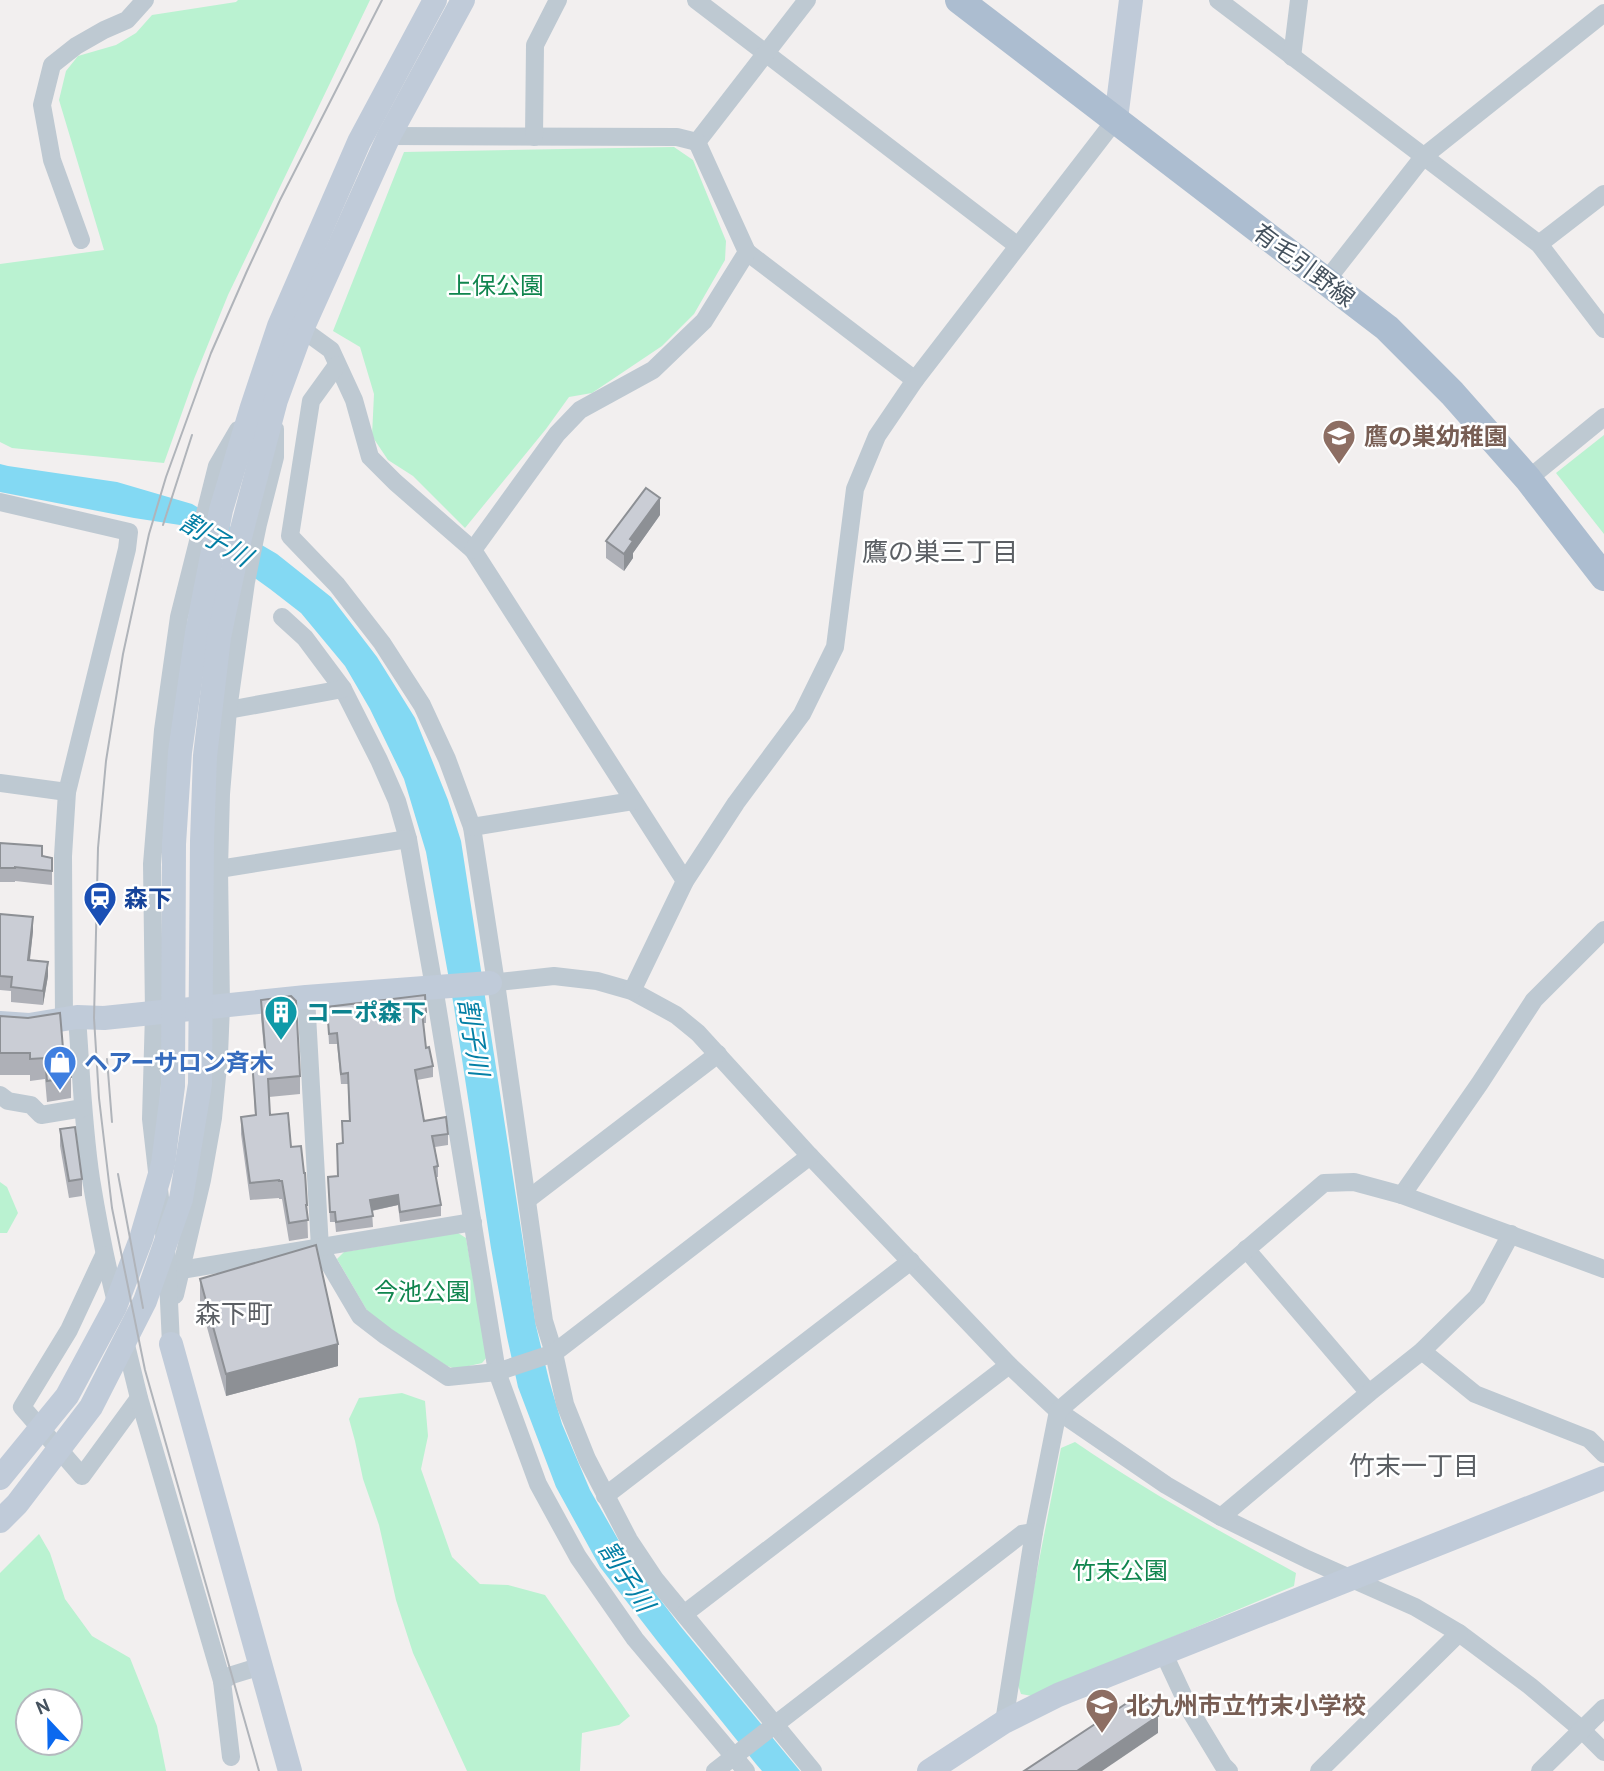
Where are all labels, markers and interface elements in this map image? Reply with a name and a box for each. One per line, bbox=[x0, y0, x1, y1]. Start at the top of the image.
street label: 有毛引野線 bbox=[1247, 217, 1361, 313]
park label: 上保公園 bbox=[448, 270, 544, 301]
school or university icon: 鷹の巣幼稚園 bbox=[1320, 417, 1358, 466]
place label: 鷹の巣幼稚園 bbox=[1364, 421, 1508, 452]
water label: 割子川 bbox=[174, 505, 260, 575]
district label: 鷹の巣三丁目 bbox=[862, 535, 1018, 568]
station icon: 森下 bbox=[81, 879, 119, 928]
place label: 森下 bbox=[124, 883, 172, 914]
building icon: コーポ森下 bbox=[262, 993, 300, 1042]
water label: 割子川 bbox=[452, 996, 497, 1081]
place label: コーポ森下 bbox=[306, 997, 426, 1028]
shop icon: ヘアーサロン斉木 bbox=[41, 1043, 79, 1092]
place label: ヘアーサロン斉木 bbox=[84, 1047, 274, 1078]
park label: 今池公園 bbox=[374, 1276, 470, 1307]
district label: 森下町 bbox=[195, 1297, 273, 1330]
district label: 竹末一丁目 bbox=[1349, 1449, 1479, 1482]
water label: 割子川 bbox=[592, 1534, 664, 1620]
park label: 竹末公園 bbox=[1072, 1555, 1168, 1586]
school or university icon: 北九州市立竹末小学校 bbox=[1083, 1686, 1121, 1735]
north arrow bbox=[14, 1687, 84, 1757]
place label: 北九州市立竹末小学校 bbox=[1126, 1690, 1366, 1721]
text: N bbox=[32, 1693, 53, 1720]

